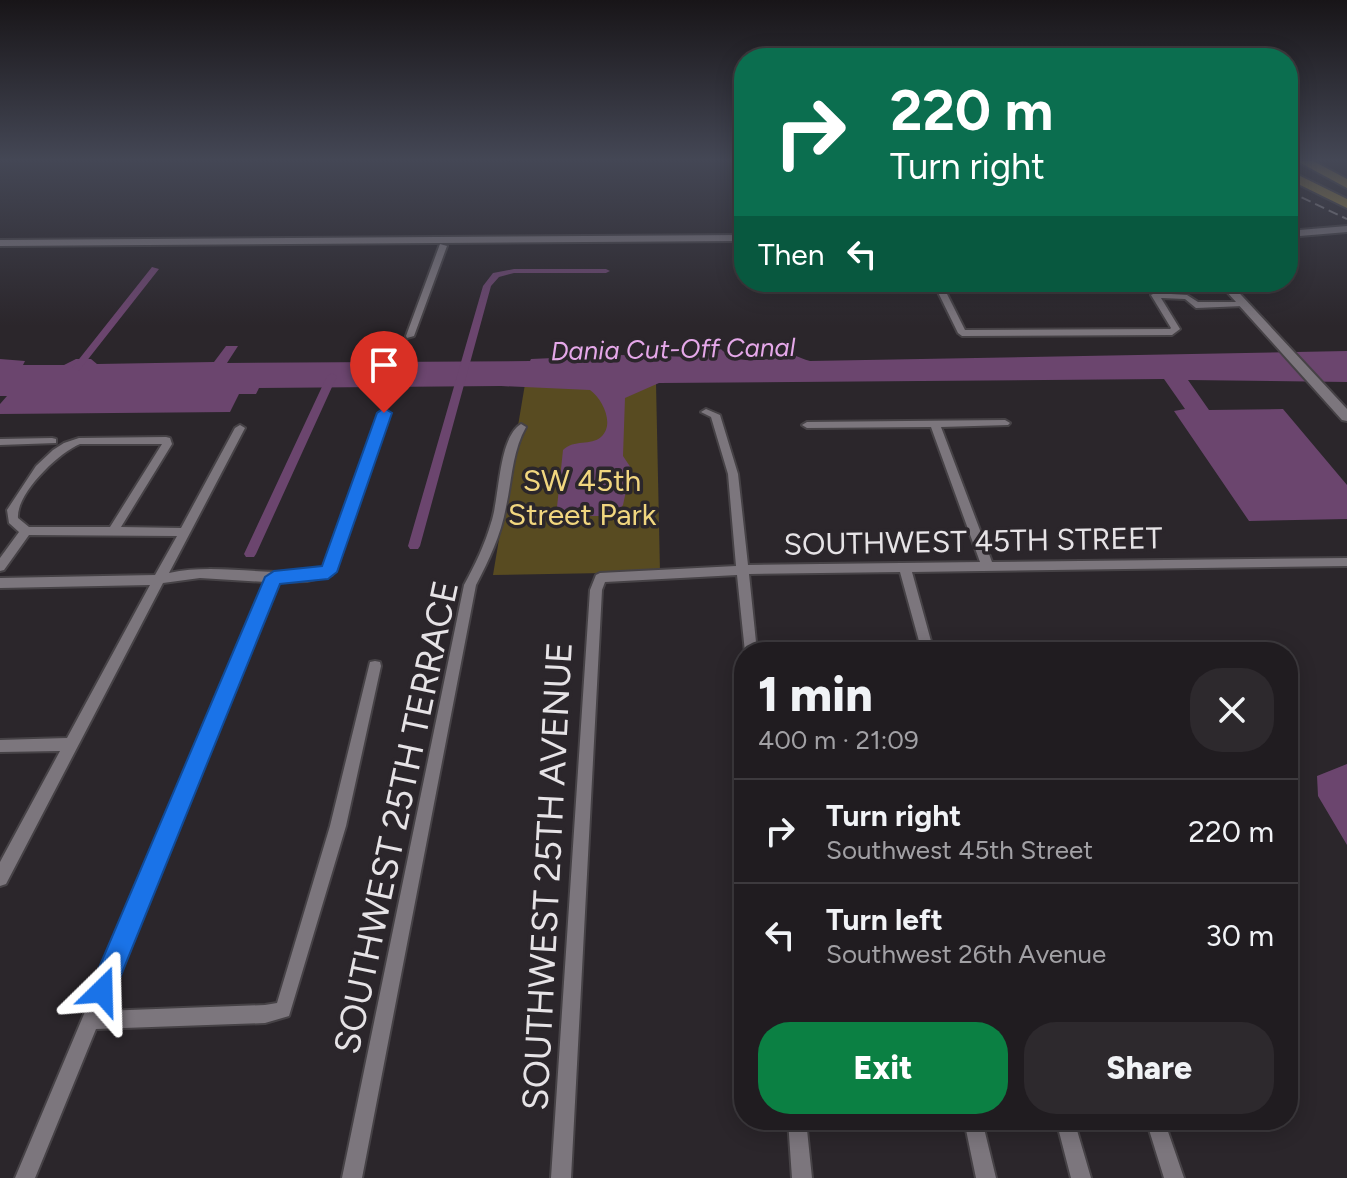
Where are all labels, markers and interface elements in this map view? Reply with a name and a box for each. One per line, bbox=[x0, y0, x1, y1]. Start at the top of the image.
text: 220 m bbox=[890, 77, 1053, 144]
icon: right bbox=[758, 80, 862, 184]
text: Turn right bbox=[890, 145, 1045, 188]
icon: left bbox=[840, 232, 884, 276]
text: Then bbox=[758, 236, 824, 273]
pin bbox=[350, 331, 418, 413]
water label: Dania Cut-Off Canal bbox=[550, 331, 796, 367]
icon: arrive bbox=[362, 343, 406, 387]
park label: SW 45th Street Park bbox=[508, 462, 657, 533]
street label: SOUTHWEST 45TH STREET bbox=[783, 519, 1163, 563]
street label: SOUTHWEST 25TH TERRACE bbox=[325, 576, 467, 1058]
street label: SOUTHWEST 25TH AVENUE bbox=[513, 641, 581, 1111]
text: 1 min bbox=[758, 665, 873, 723]
button: close bbox=[1190, 668, 1274, 752]
text: 400 m · 21:09 bbox=[758, 724, 919, 756]
text: Turn right bbox=[826, 797, 961, 834]
icon: right bbox=[758, 809, 802, 853]
text: 220 m bbox=[1188, 813, 1274, 850]
text: Southwest 45th Street bbox=[826, 834, 1093, 866]
text: Turn left bbox=[826, 901, 943, 938]
icon: left bbox=[758, 913, 802, 957]
text: 30 m bbox=[1206, 917, 1274, 954]
text: Southwest 26th Avenue bbox=[826, 938, 1106, 970]
position arrow bbox=[60, 949, 144, 1033]
button: Exit bbox=[758, 1022, 1008, 1114]
button: Share bbox=[1024, 1022, 1274, 1114]

